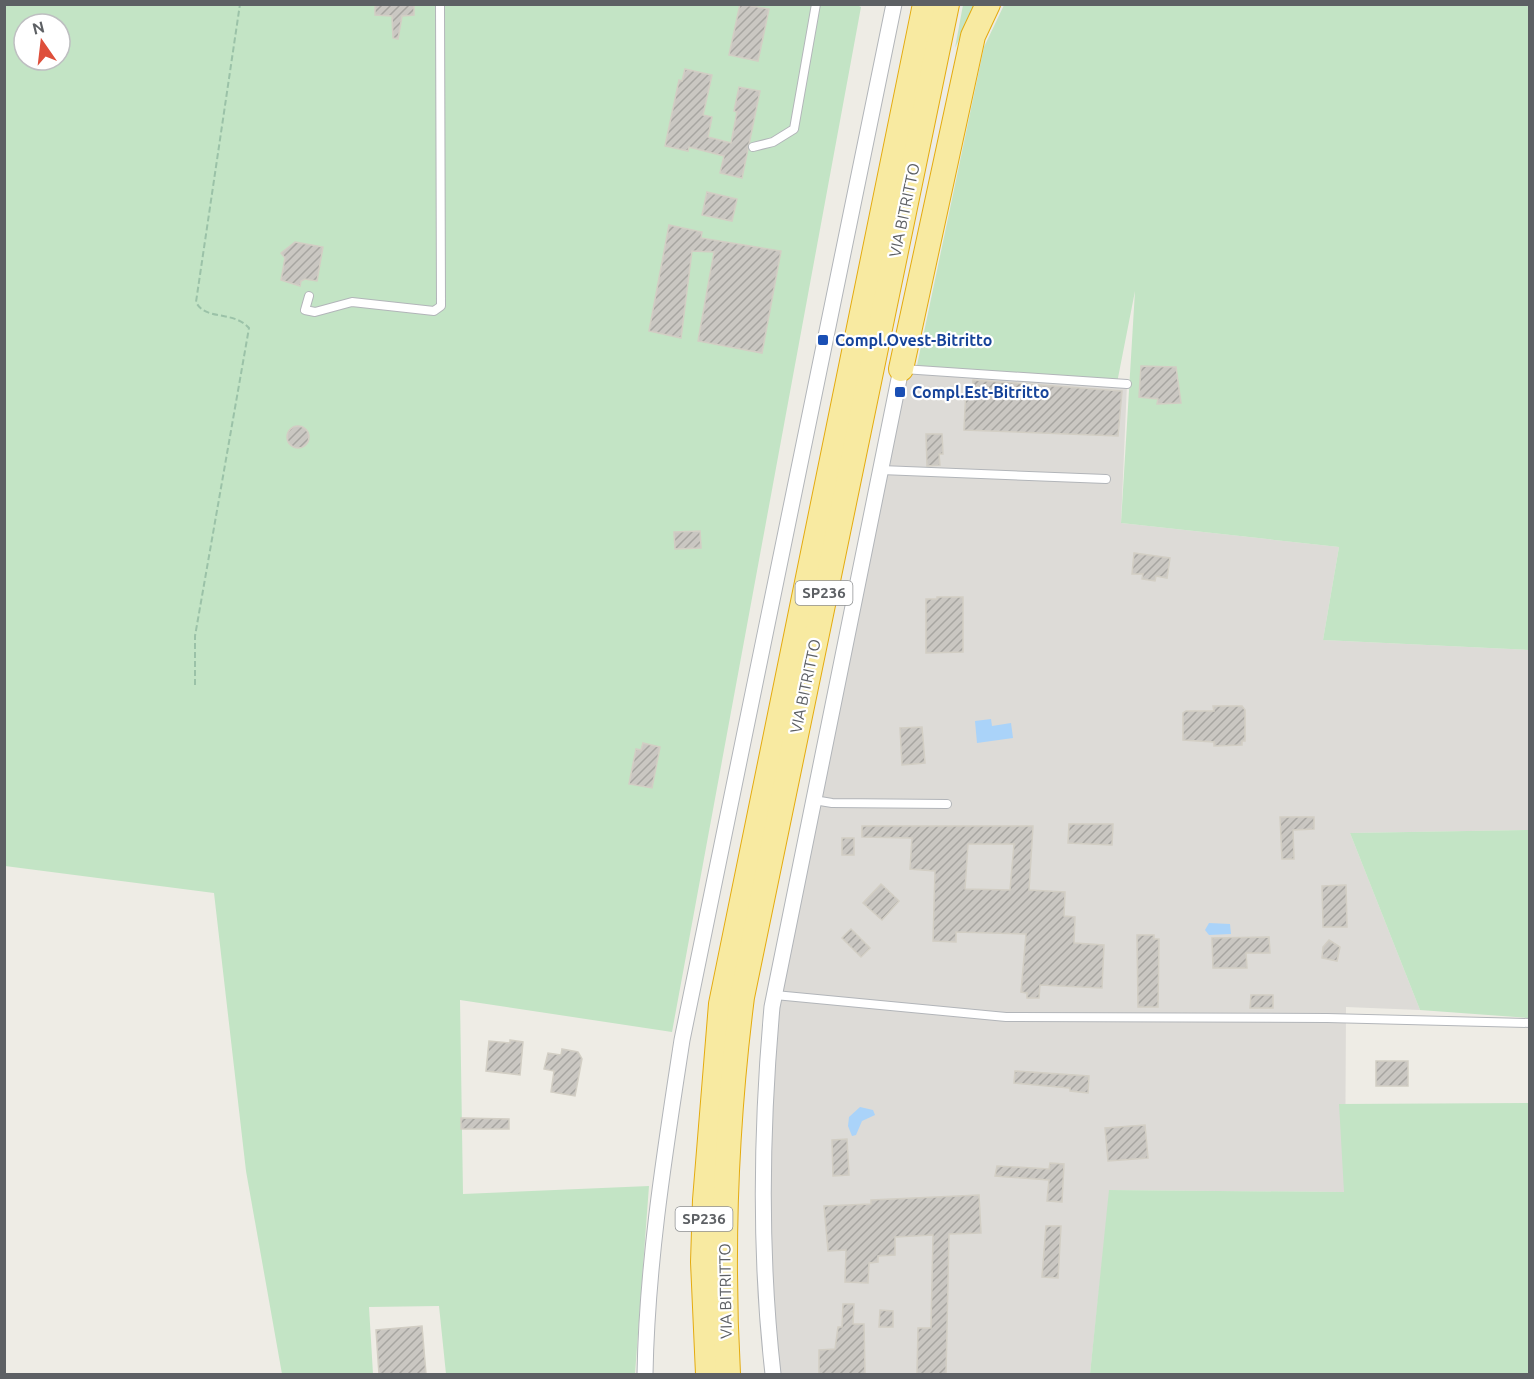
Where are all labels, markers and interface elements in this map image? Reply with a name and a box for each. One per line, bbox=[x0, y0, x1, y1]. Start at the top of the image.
north arrow bbox=[12, 12, 72, 72]
text: N bbox=[30, 17, 46, 38]
street label: VIA BITRITTO bbox=[885, 161, 923, 259]
place label: Compl.Ovest-Bitritto bbox=[835, 331, 992, 349]
marker: Compl.Ovest-Bitritto bbox=[816, 333, 830, 347]
place label: Compl.Est-Bitritto bbox=[912, 383, 1049, 401]
marker: Compl.Est-Bitritto bbox=[893, 385, 907, 399]
road number: SP236 bbox=[796, 581, 852, 605]
street label: VIA BITRITTO bbox=[786, 637, 824, 735]
road number: SP236 bbox=[676, 1207, 732, 1231]
street label: VIA BITRITTO bbox=[715, 1243, 735, 1339]

